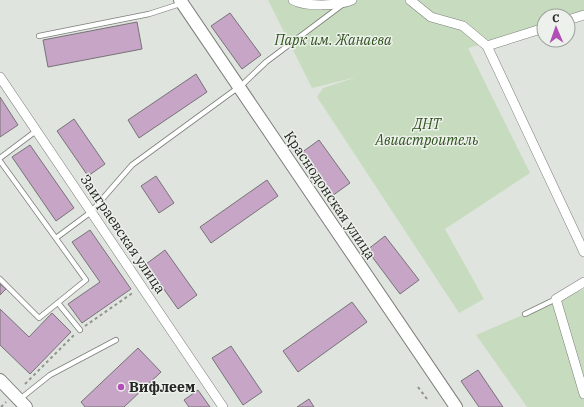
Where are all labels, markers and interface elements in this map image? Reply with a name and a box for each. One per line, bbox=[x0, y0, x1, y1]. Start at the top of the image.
north arrow bbox=[536, 8, 576, 48]
text: С bbox=[552, 11, 560, 25]
park label: Парк им. Жанаева bbox=[273, 31, 392, 49]
park label: ДНТ Авиастроитель bbox=[374, 115, 479, 149]
street label: Краснодонская улица bbox=[280, 127, 380, 263]
street label: Заиграевская улица bbox=[76, 171, 170, 297]
place label: Вифлеем bbox=[129, 378, 195, 396]
marker: Вифлеем bbox=[116, 382, 126, 392]

